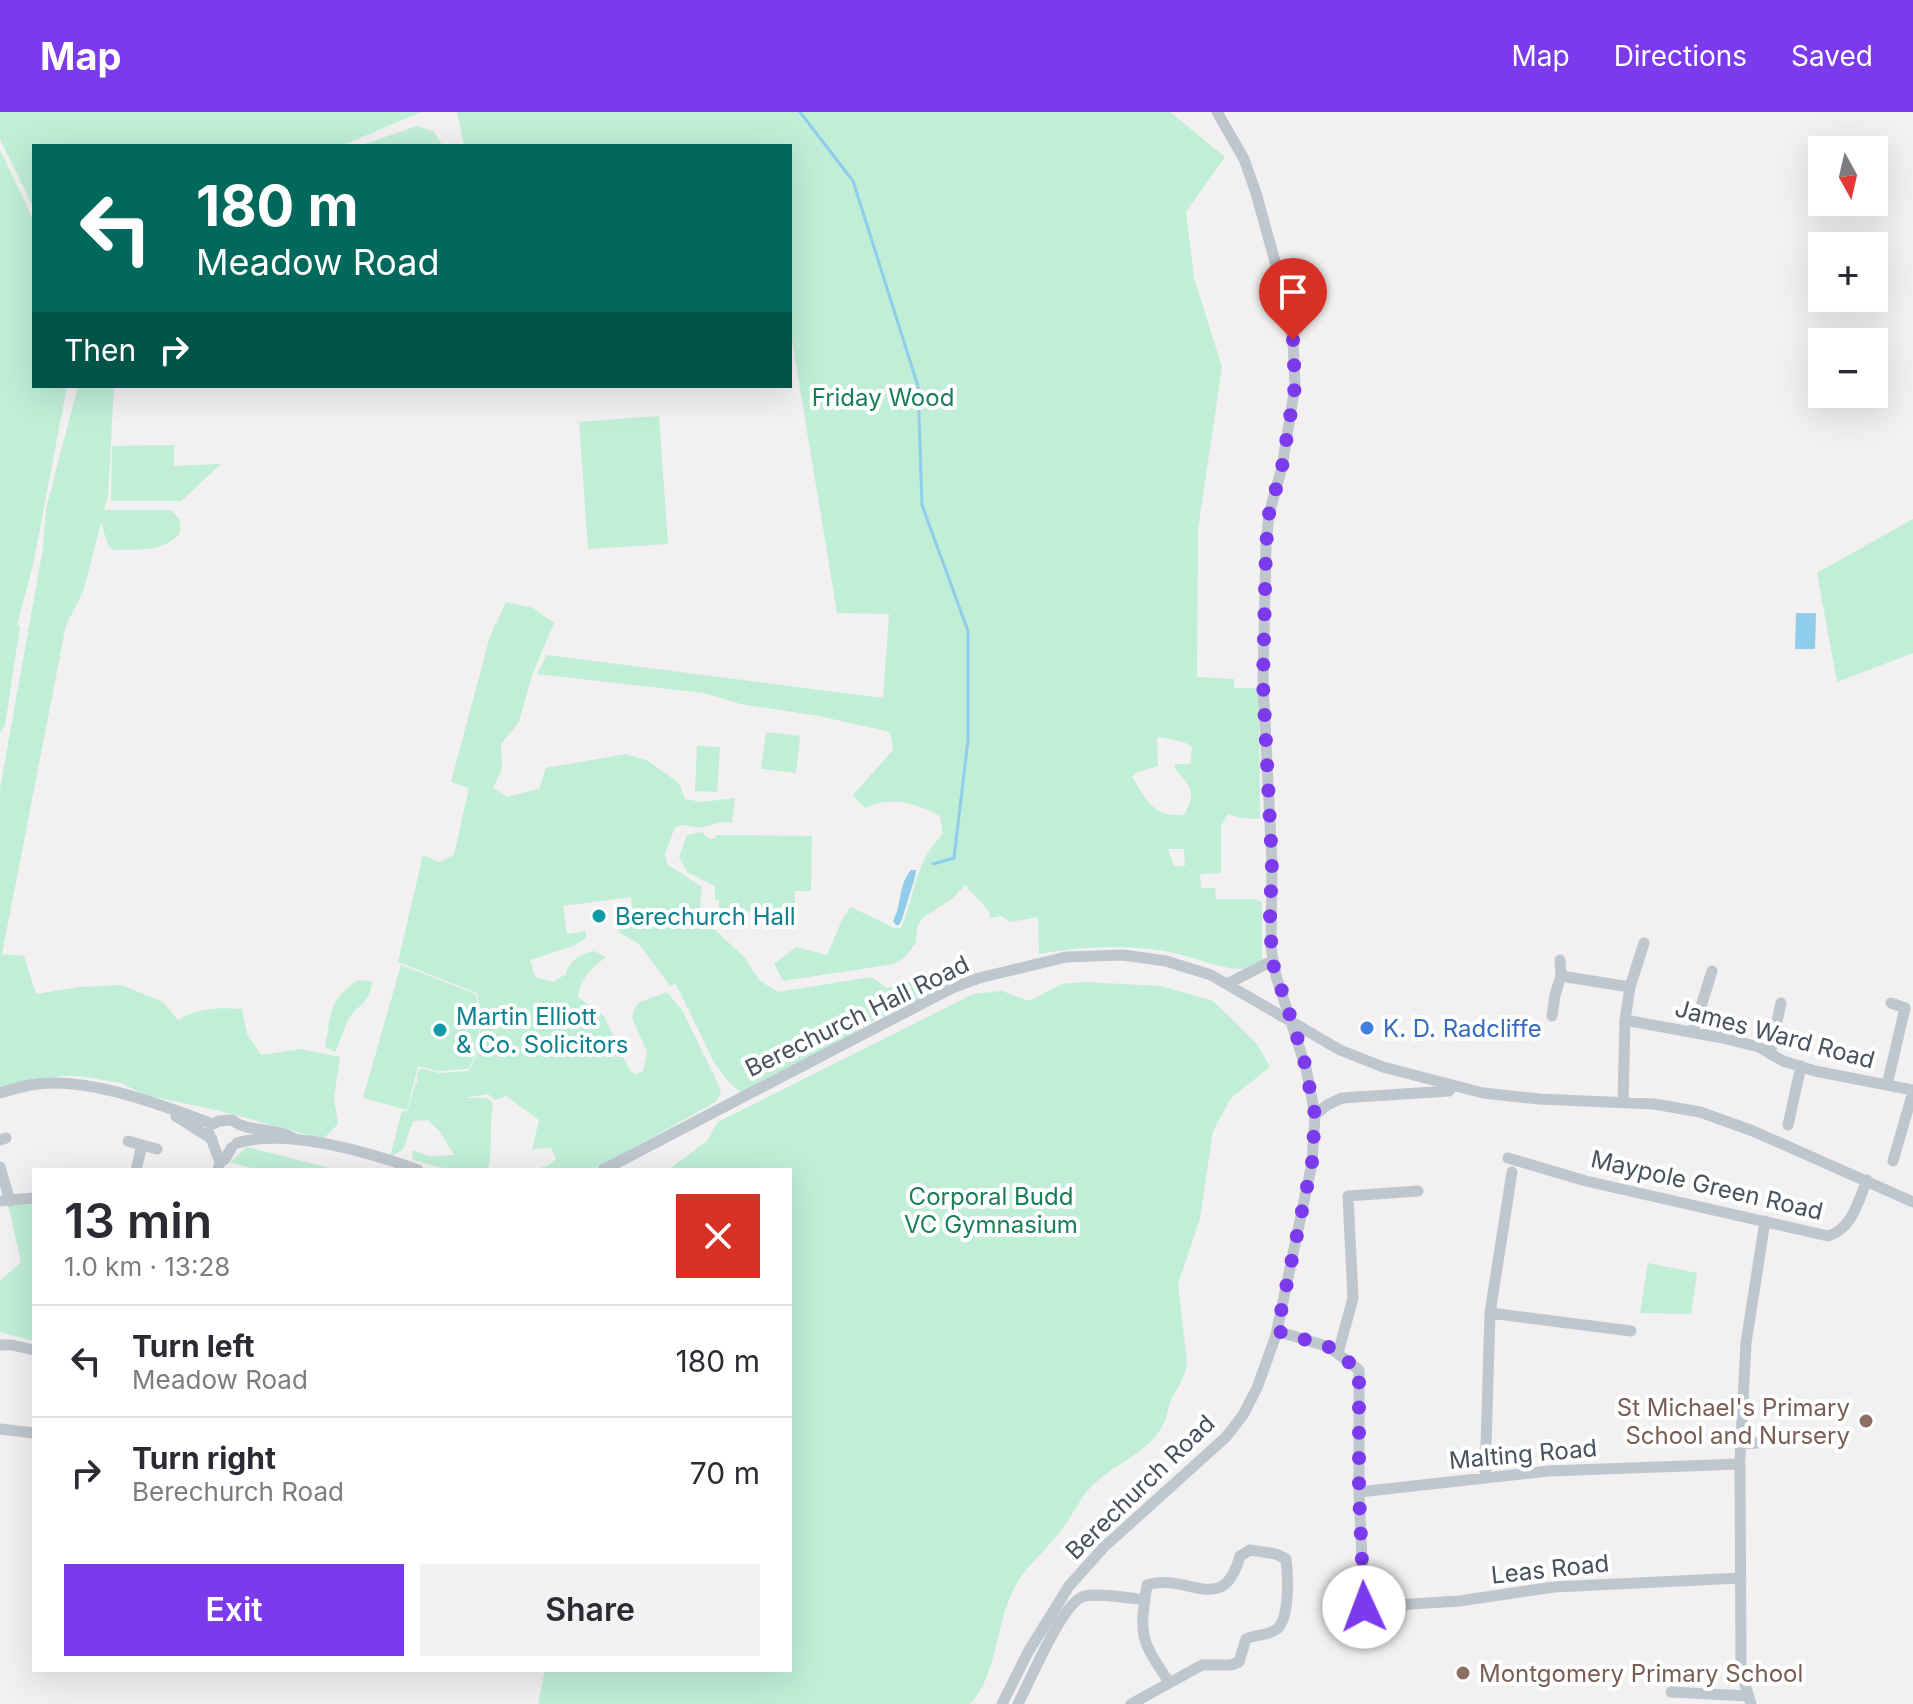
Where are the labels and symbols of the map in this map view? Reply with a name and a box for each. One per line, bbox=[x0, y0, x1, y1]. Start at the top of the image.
north arrow bbox=[1808, 136, 1888, 216]
pin bbox=[1259, 258, 1327, 340]
park label: Friday Wood bbox=[812, 383, 954, 412]
place label: Berechurch Hall bbox=[615, 902, 796, 931]
marker: Berechurch Hall bbox=[590, 907, 608, 925]
street label: Berechurch Hall Road bbox=[740, 949, 974, 1083]
street label: James Ward Road bbox=[1672, 993, 1878, 1075]
place label: Martin Elliott & Co. Solicitors bbox=[456, 1002, 628, 1059]
place label: K. D. Radcliffe bbox=[1383, 1014, 1542, 1043]
marker: K. D. Radcliffe bbox=[1358, 1019, 1376, 1037]
marker: Martin Elliott & Co. Solicitors bbox=[431, 1021, 449, 1039]
street label: Maypole Green Road bbox=[1588, 1144, 1826, 1226]
park label: Corporal Budd VC Gymnasium bbox=[904, 1182, 1078, 1239]
place label: St Michael's Primary School and Nursery bbox=[1617, 1393, 1850, 1450]
street label: Berechurch Road bbox=[1060, 1409, 1220, 1565]
marker: St Michael's Primary School and Nursery bbox=[1857, 1412, 1875, 1430]
street label: Malting Road bbox=[1448, 1433, 1598, 1475]
street label: Leas Road bbox=[1490, 1548, 1610, 1590]
position arrow bbox=[1322, 1565, 1406, 1649]
place label: Montgomery Primary School bbox=[1479, 1659, 1803, 1688]
marker: Montgomery Primary School bbox=[1454, 1664, 1472, 1682]

